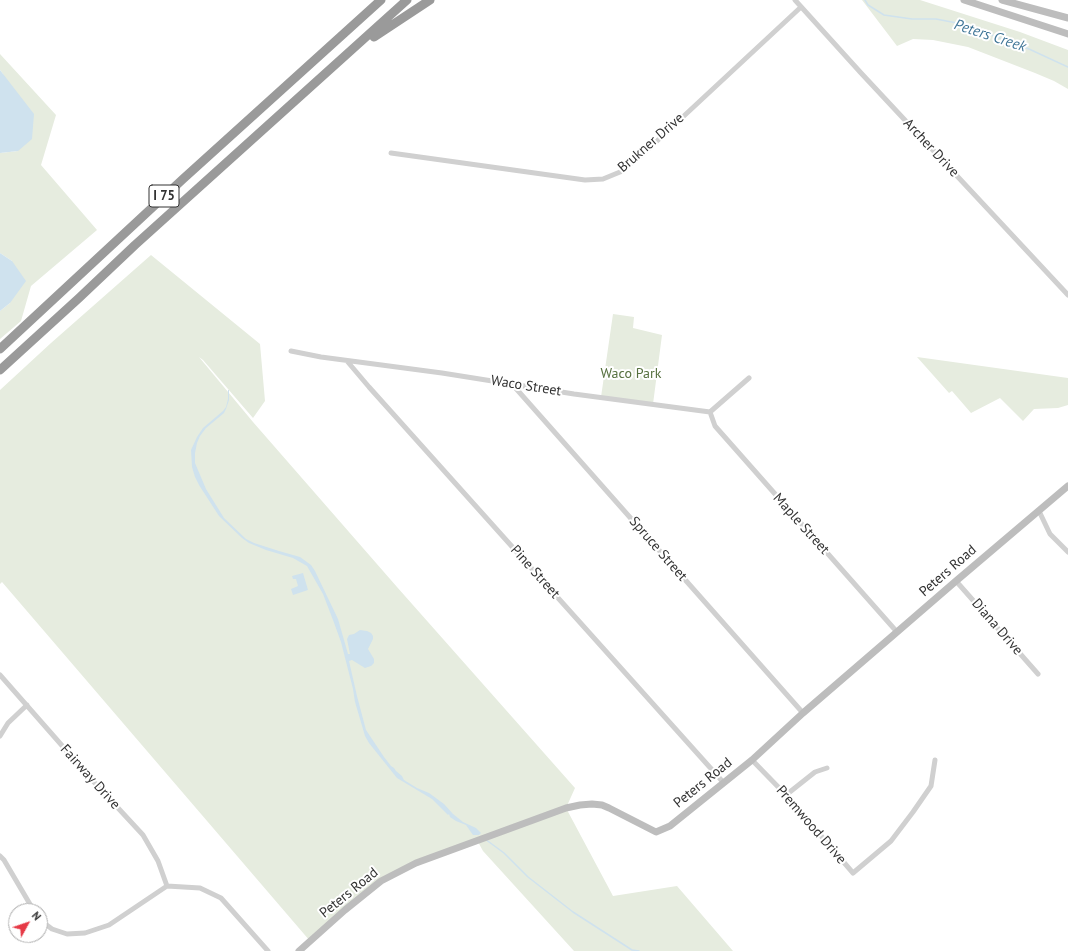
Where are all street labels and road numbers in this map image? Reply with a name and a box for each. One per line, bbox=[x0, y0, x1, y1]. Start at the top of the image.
street label: Brukner Drive bbox=[615, 110, 687, 176]
street label: Archer Drive bbox=[900, 115, 962, 181]
road number: I 75 bbox=[149, 185, 179, 207]
street label: Waco Street bbox=[490, 372, 562, 400]
street label: Maple Street bbox=[769, 490, 833, 558]
street label: Spruce Street bbox=[625, 513, 691, 585]
street label: Pine Street bbox=[507, 542, 563, 602]
street label: Peters Road bbox=[916, 542, 980, 600]
street label: Diana Drive bbox=[968, 595, 1026, 659]
street label: Fairway Drive bbox=[56, 741, 124, 813]
street label: Peters Road bbox=[670, 754, 736, 812]
street label: Premwood Drive bbox=[772, 782, 850, 868]
street label: Peters Road bbox=[316, 864, 382, 922]

